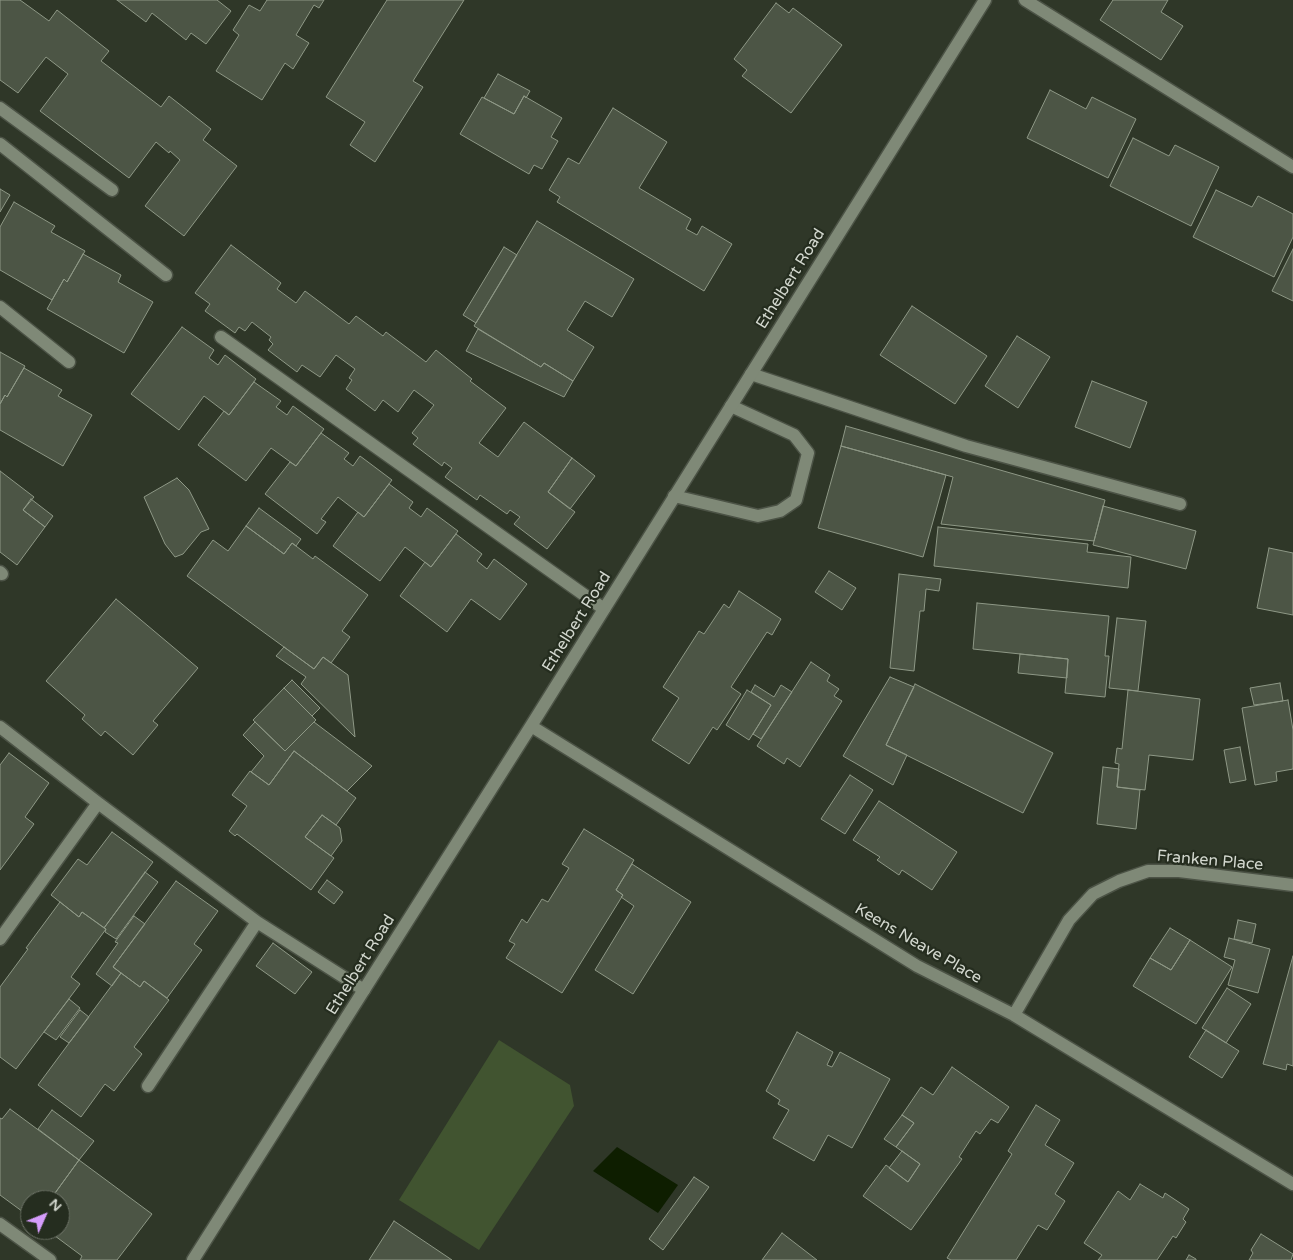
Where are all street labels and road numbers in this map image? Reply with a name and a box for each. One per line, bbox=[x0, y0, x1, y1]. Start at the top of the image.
street label: Ethelbert Road bbox=[752, 225, 830, 333]
street label: Ethelbert Road bbox=[538, 568, 616, 676]
street label: Franken Place bbox=[1156, 847, 1264, 875]
street label: Keens Neave Place bbox=[851, 900, 985, 988]
street label: Ethelbert Road bbox=[322, 911, 400, 1019]

